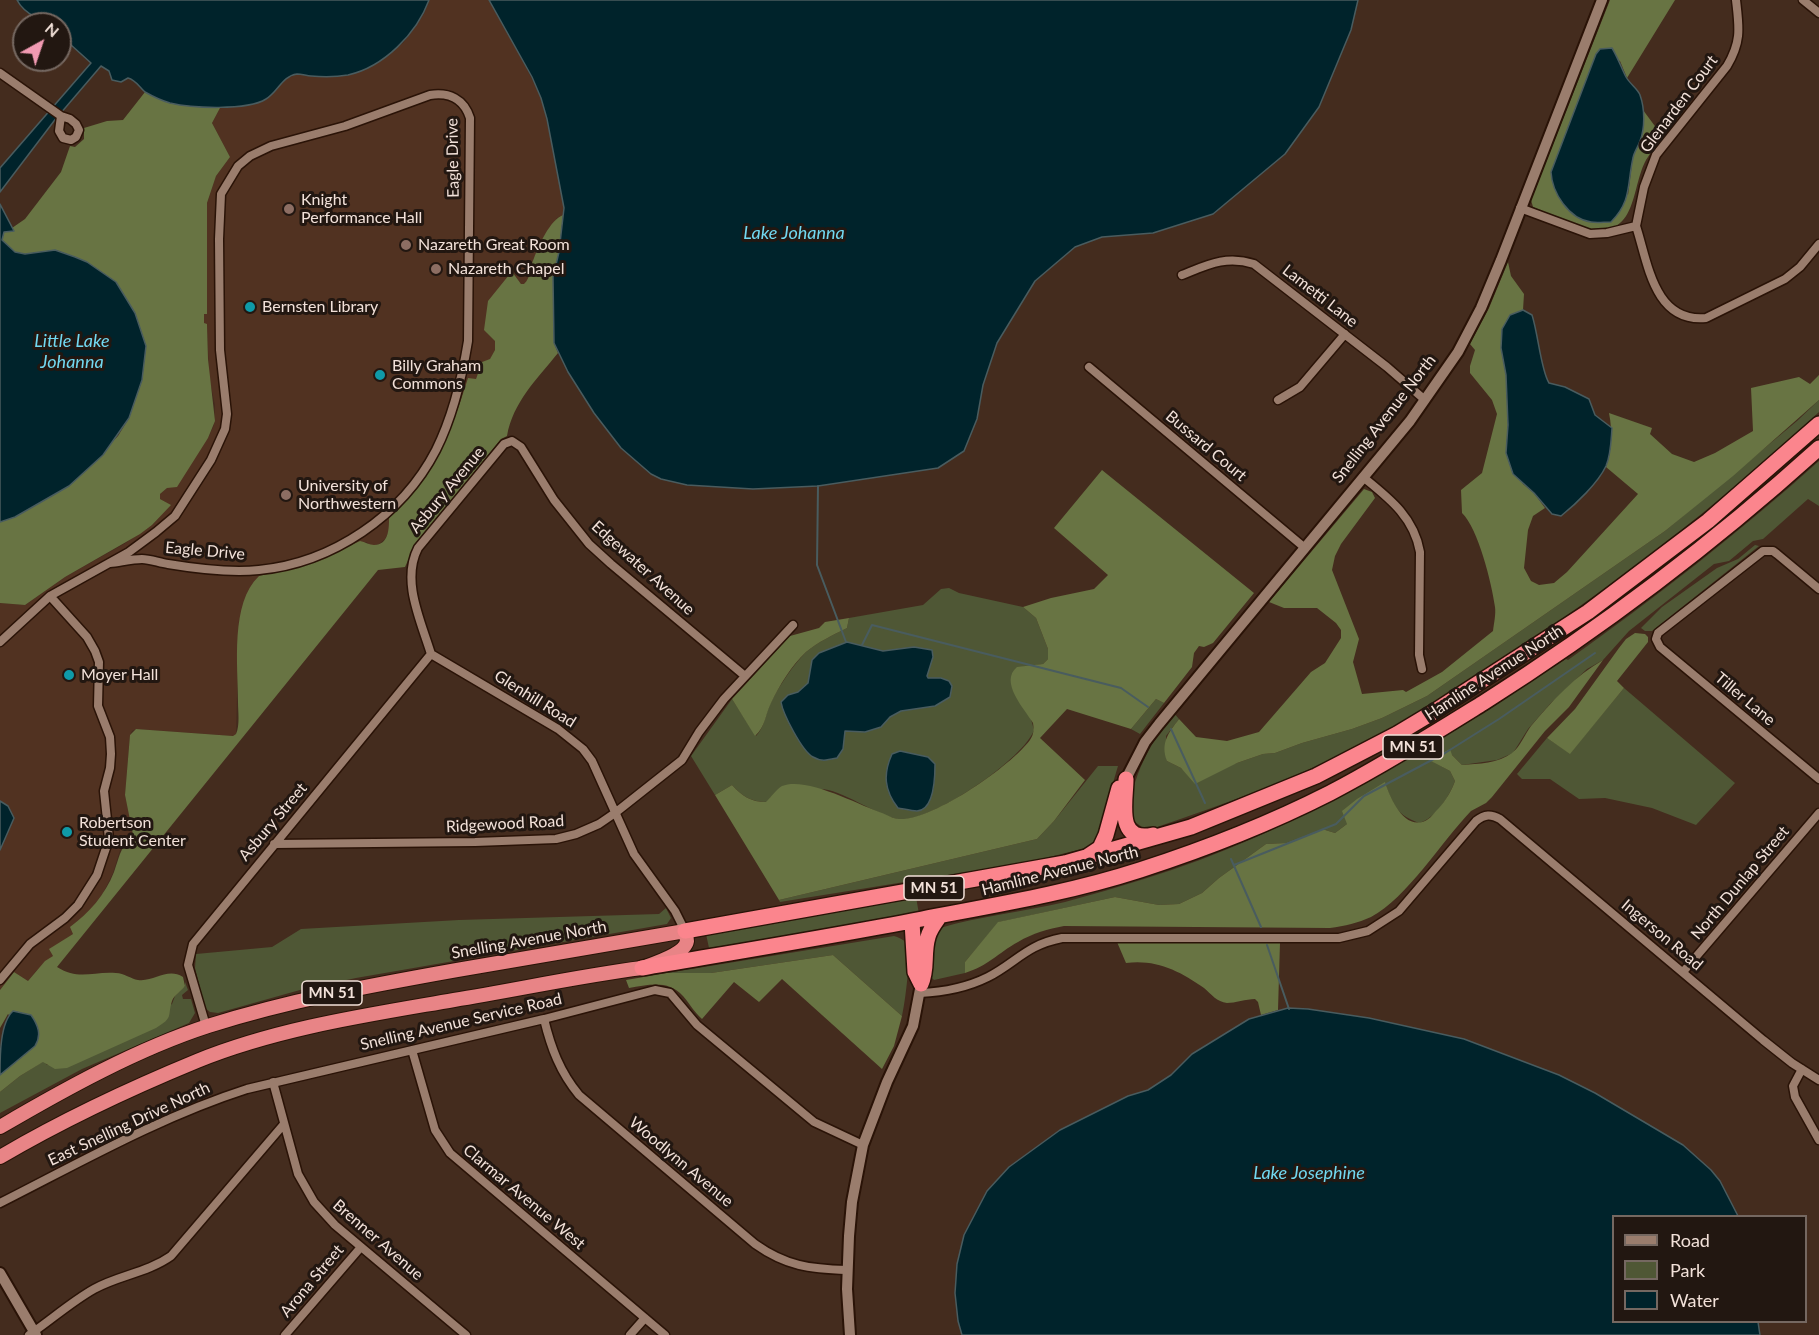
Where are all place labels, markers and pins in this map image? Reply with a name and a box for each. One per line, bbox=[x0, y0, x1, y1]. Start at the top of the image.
place label: Knight Performance Hall bbox=[301, 190, 422, 228]
marker: Knight Performance Hall bbox=[282, 202, 296, 216]
place label: Nazareth Great Room bbox=[418, 235, 570, 255]
marker: Nazareth Great Room bbox=[399, 238, 413, 252]
place label: Nazareth Chapel bbox=[448, 259, 565, 279]
marker: Nazareth Chapel bbox=[429, 262, 443, 276]
place label: Bernsten Library bbox=[262, 297, 378, 317]
marker: Bernsten Library bbox=[243, 300, 257, 314]
place label: Billy Graham Commons bbox=[392, 356, 481, 394]
marker: Billy Graham Commons bbox=[373, 368, 387, 382]
place label: University of Northwestern bbox=[298, 476, 396, 514]
marker: University of Northwestern bbox=[279, 488, 293, 502]
place label: Moyer Hall bbox=[81, 665, 158, 685]
marker: Moyer Hall bbox=[62, 668, 76, 682]
place label: Robertson Student Center bbox=[79, 813, 186, 851]
marker: Robertson Student Center bbox=[60, 825, 74, 839]

